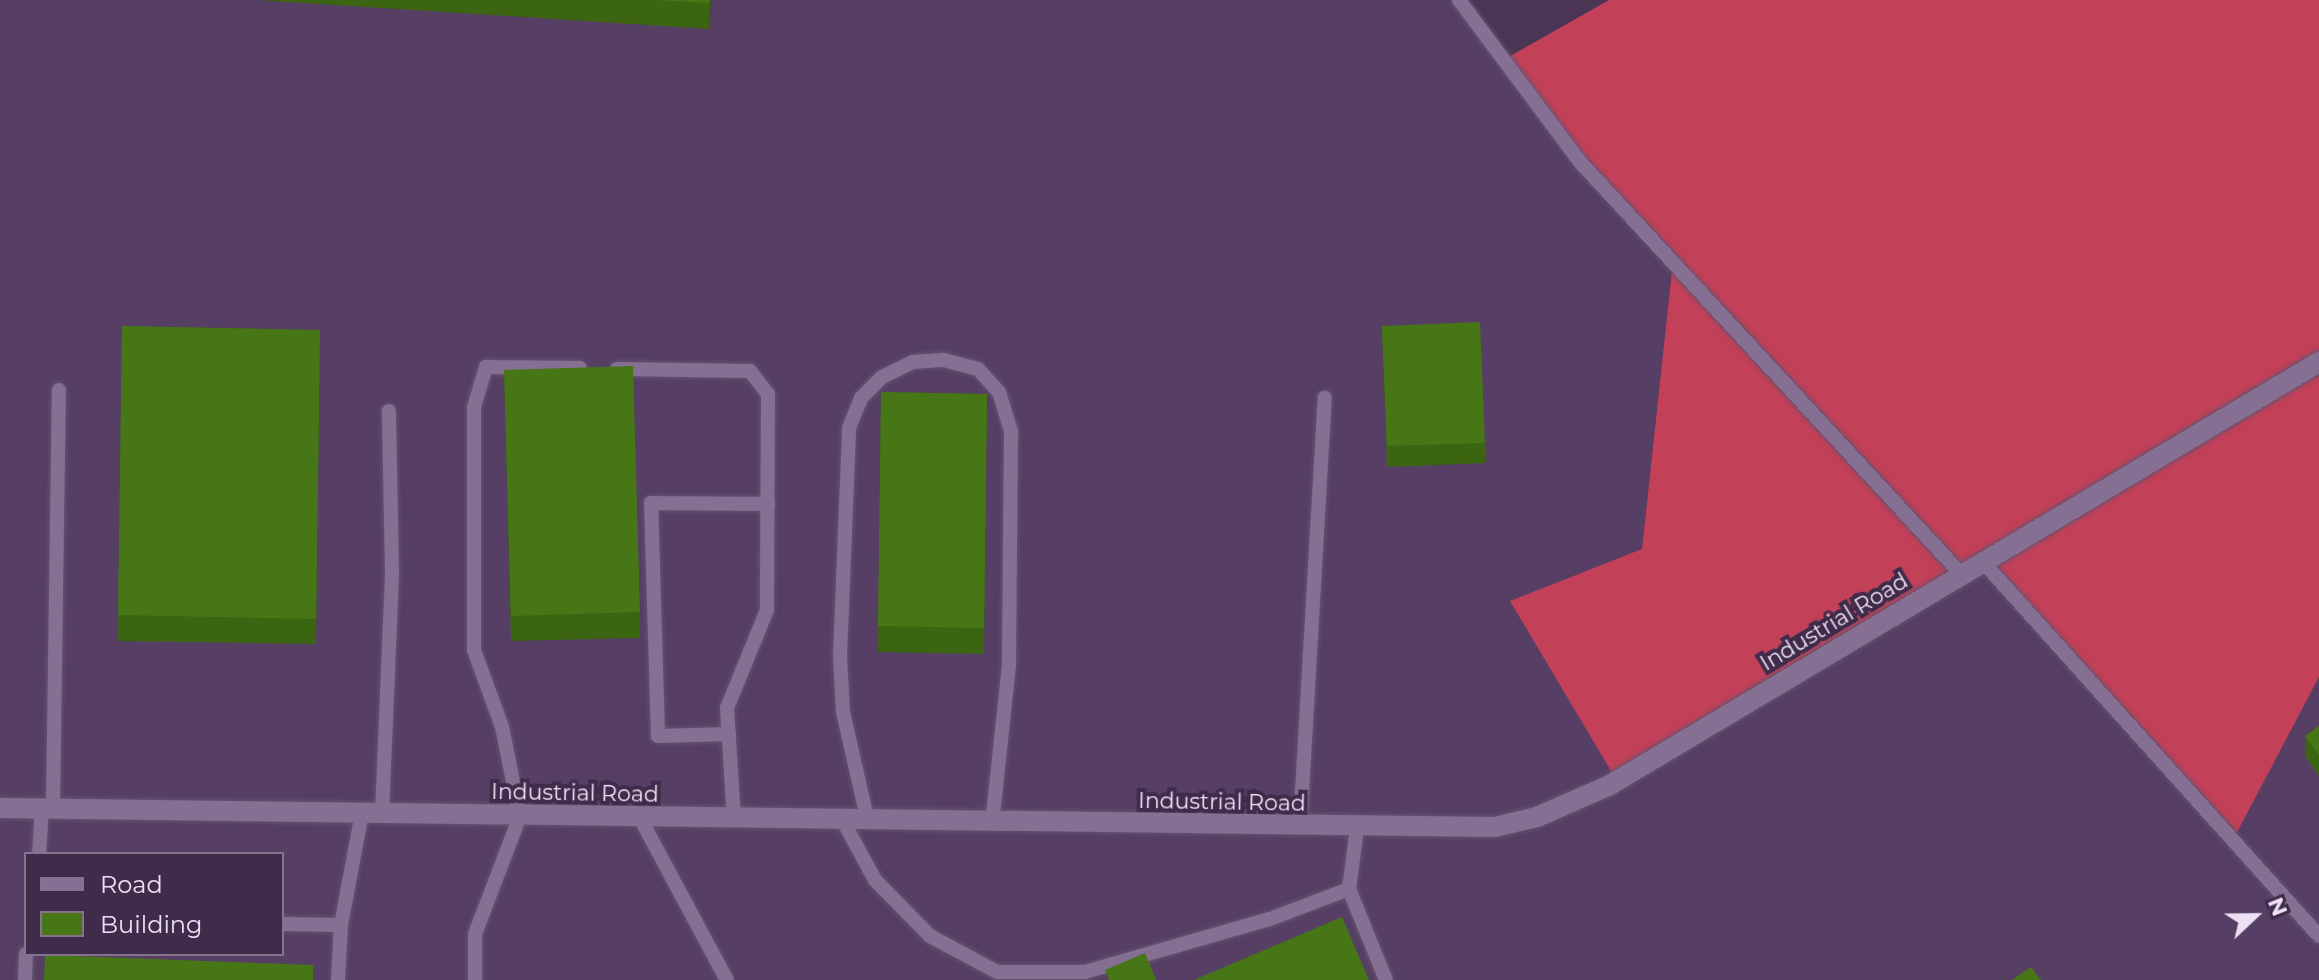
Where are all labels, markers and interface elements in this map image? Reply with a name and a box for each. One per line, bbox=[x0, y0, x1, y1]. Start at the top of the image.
street label: Industrial Road bbox=[1755, 568, 1913, 676]
street label: Industrial Road bbox=[491, 778, 659, 808]
street label: Industrial Road bbox=[1138, 787, 1306, 817]
legend bbox=[24, 852, 284, 956]
text: Road bbox=[100, 870, 163, 899]
north arrow bbox=[2215, 876, 2295, 956]
text: N bbox=[2262, 894, 2294, 920]
text: Building bbox=[100, 910, 203, 939]

